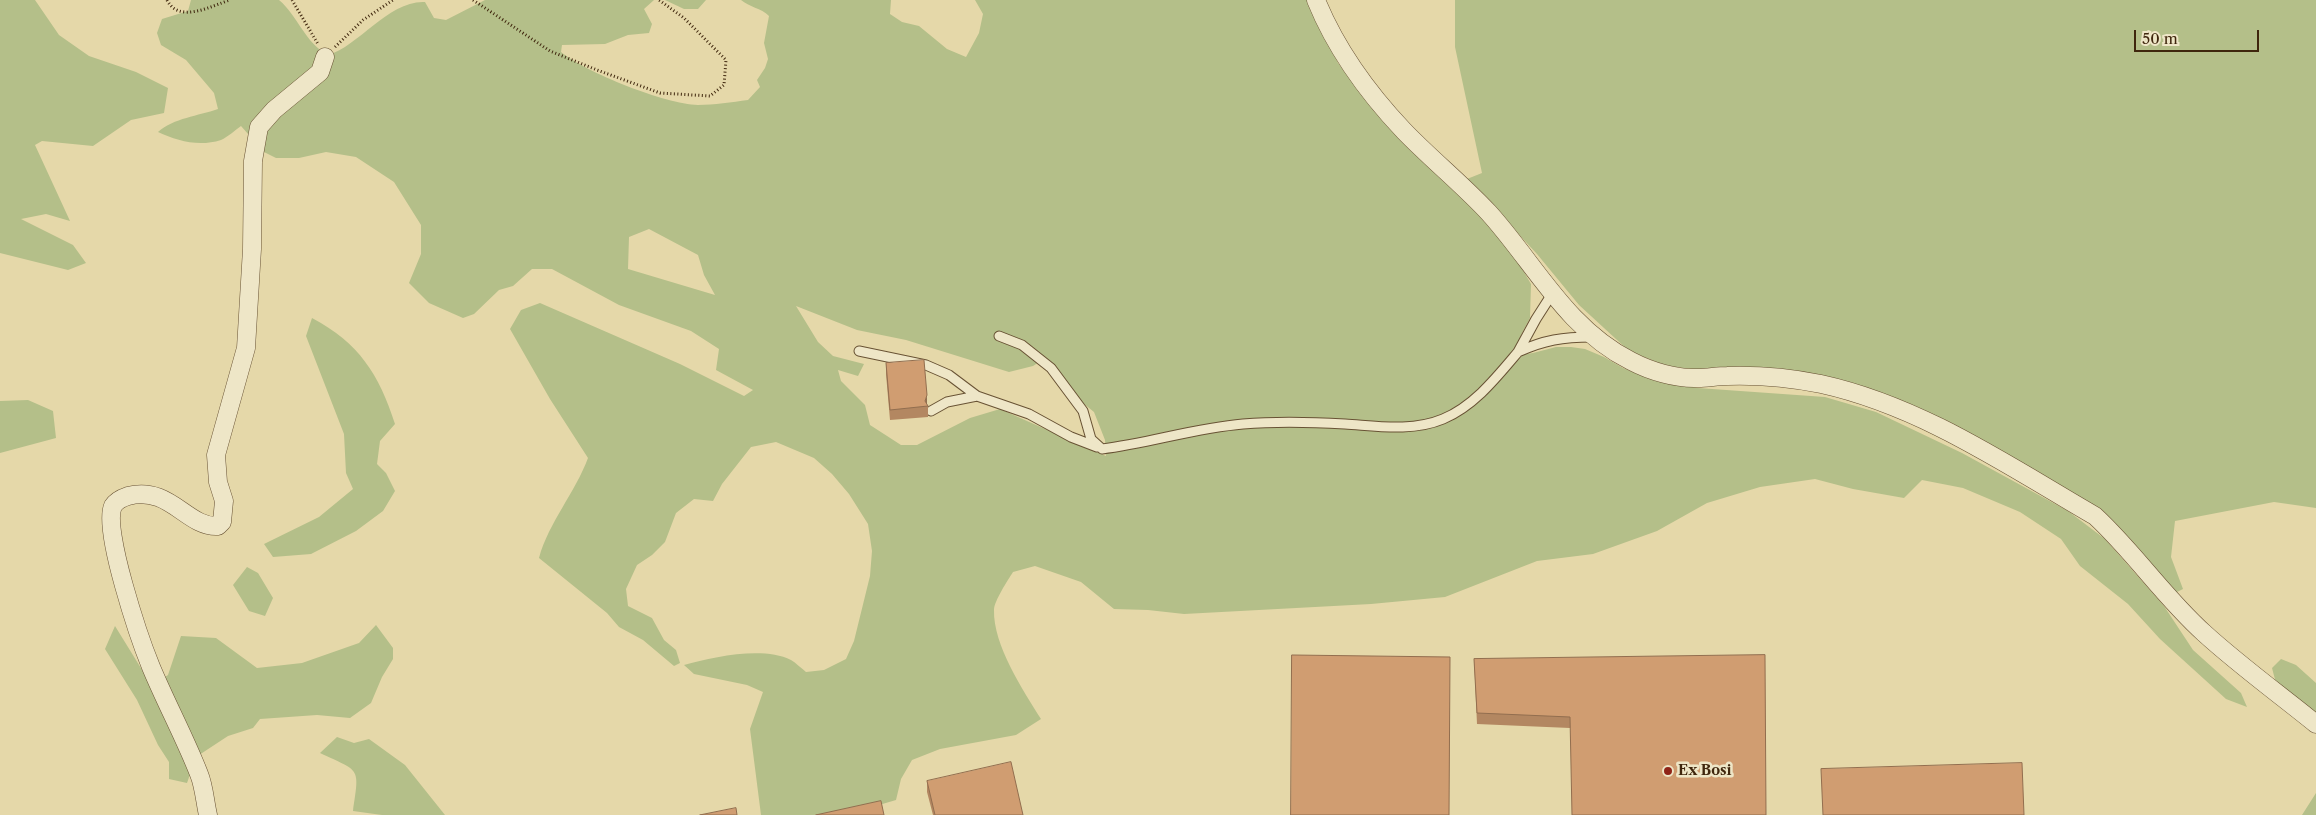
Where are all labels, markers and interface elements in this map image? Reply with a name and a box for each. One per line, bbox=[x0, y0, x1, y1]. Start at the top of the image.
scale bar bbox=[2136, 20, 2261, 52]
text: 50 m bbox=[2142, 29, 2178, 48]
place label: Ex Bosi bbox=[1678, 763, 1732, 779]
marker: Ex Bosi bbox=[1662, 765, 1674, 777]

